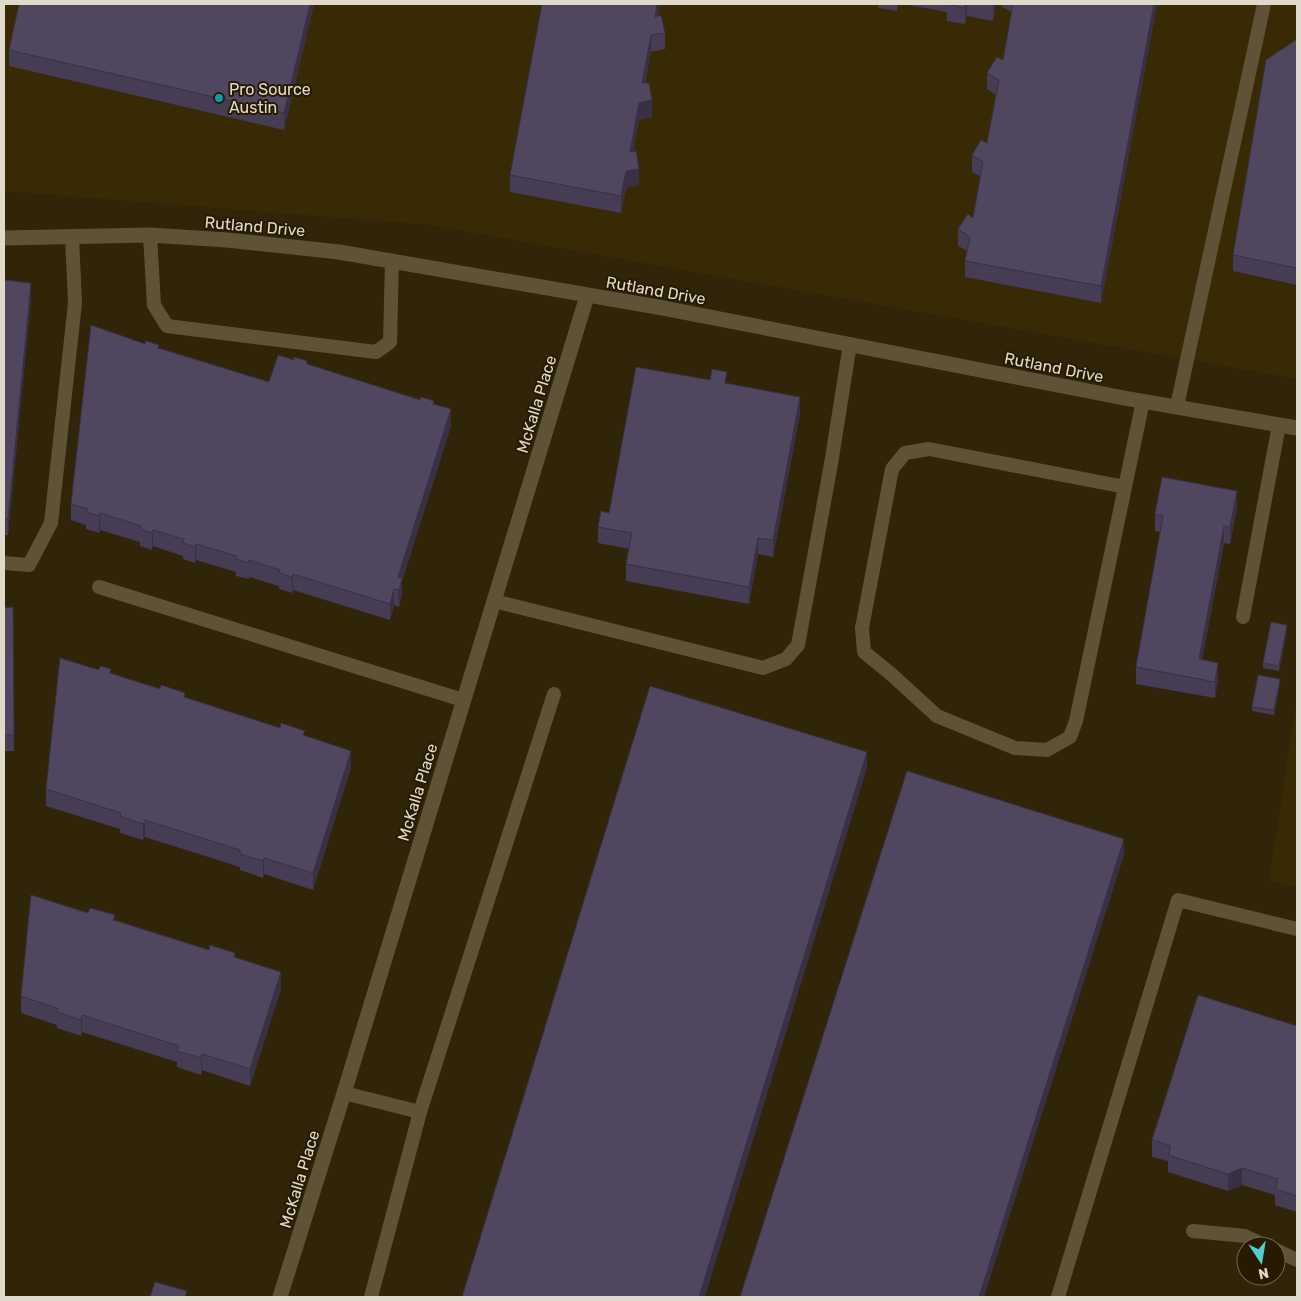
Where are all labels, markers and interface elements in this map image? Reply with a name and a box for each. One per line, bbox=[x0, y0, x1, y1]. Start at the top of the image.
place label: Pro Source Austin bbox=[229, 80, 311, 117]
marker: Pro Source Austin bbox=[213, 92, 225, 104]
street label: Rutland Drive bbox=[204, 213, 306, 240]
street label: Rutland Drive bbox=[605, 272, 707, 309]
street label: Rutland Drive bbox=[1003, 349, 1105, 386]
street label: McKalla Place bbox=[513, 353, 560, 455]
street label: McKalla Place bbox=[394, 741, 441, 843]
street label: McKalla Place bbox=[276, 1128, 323, 1230]
north arrow bbox=[1236, 1236, 1286, 1286]
text: N bbox=[1257, 1264, 1270, 1283]

